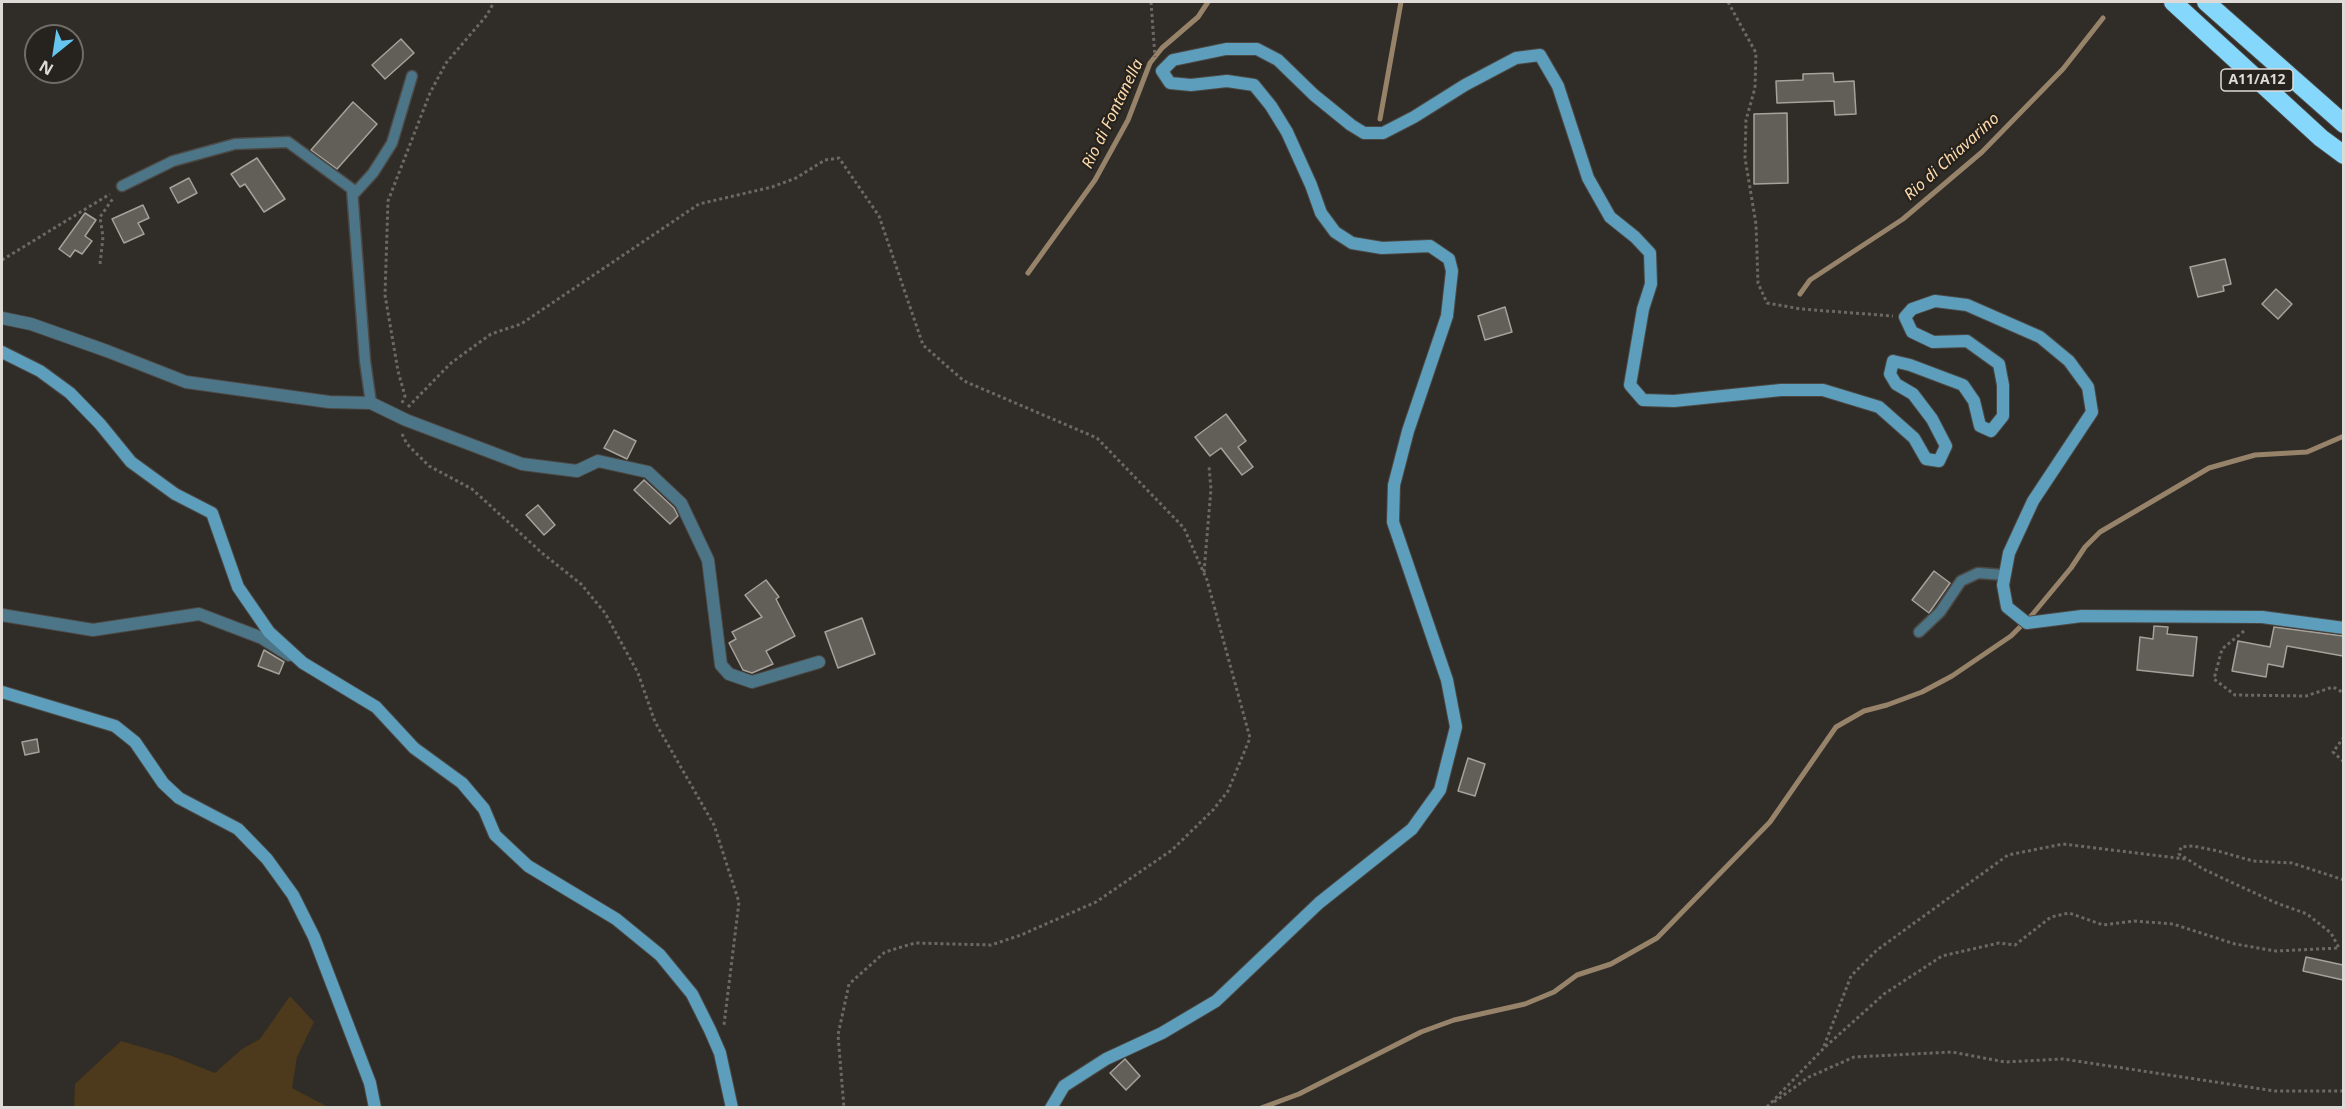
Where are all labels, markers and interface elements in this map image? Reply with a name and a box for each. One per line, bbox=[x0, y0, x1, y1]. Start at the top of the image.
north arrow bbox=[24, 24, 84, 84]
text: N bbox=[35, 55, 57, 81]
water label: Rio di Fontanella bbox=[1078, 56, 1148, 172]
road number: A11/A12 bbox=[2221, 69, 2293, 91]
water label: Rio di Chiavarino bbox=[1901, 109, 2003, 205]

